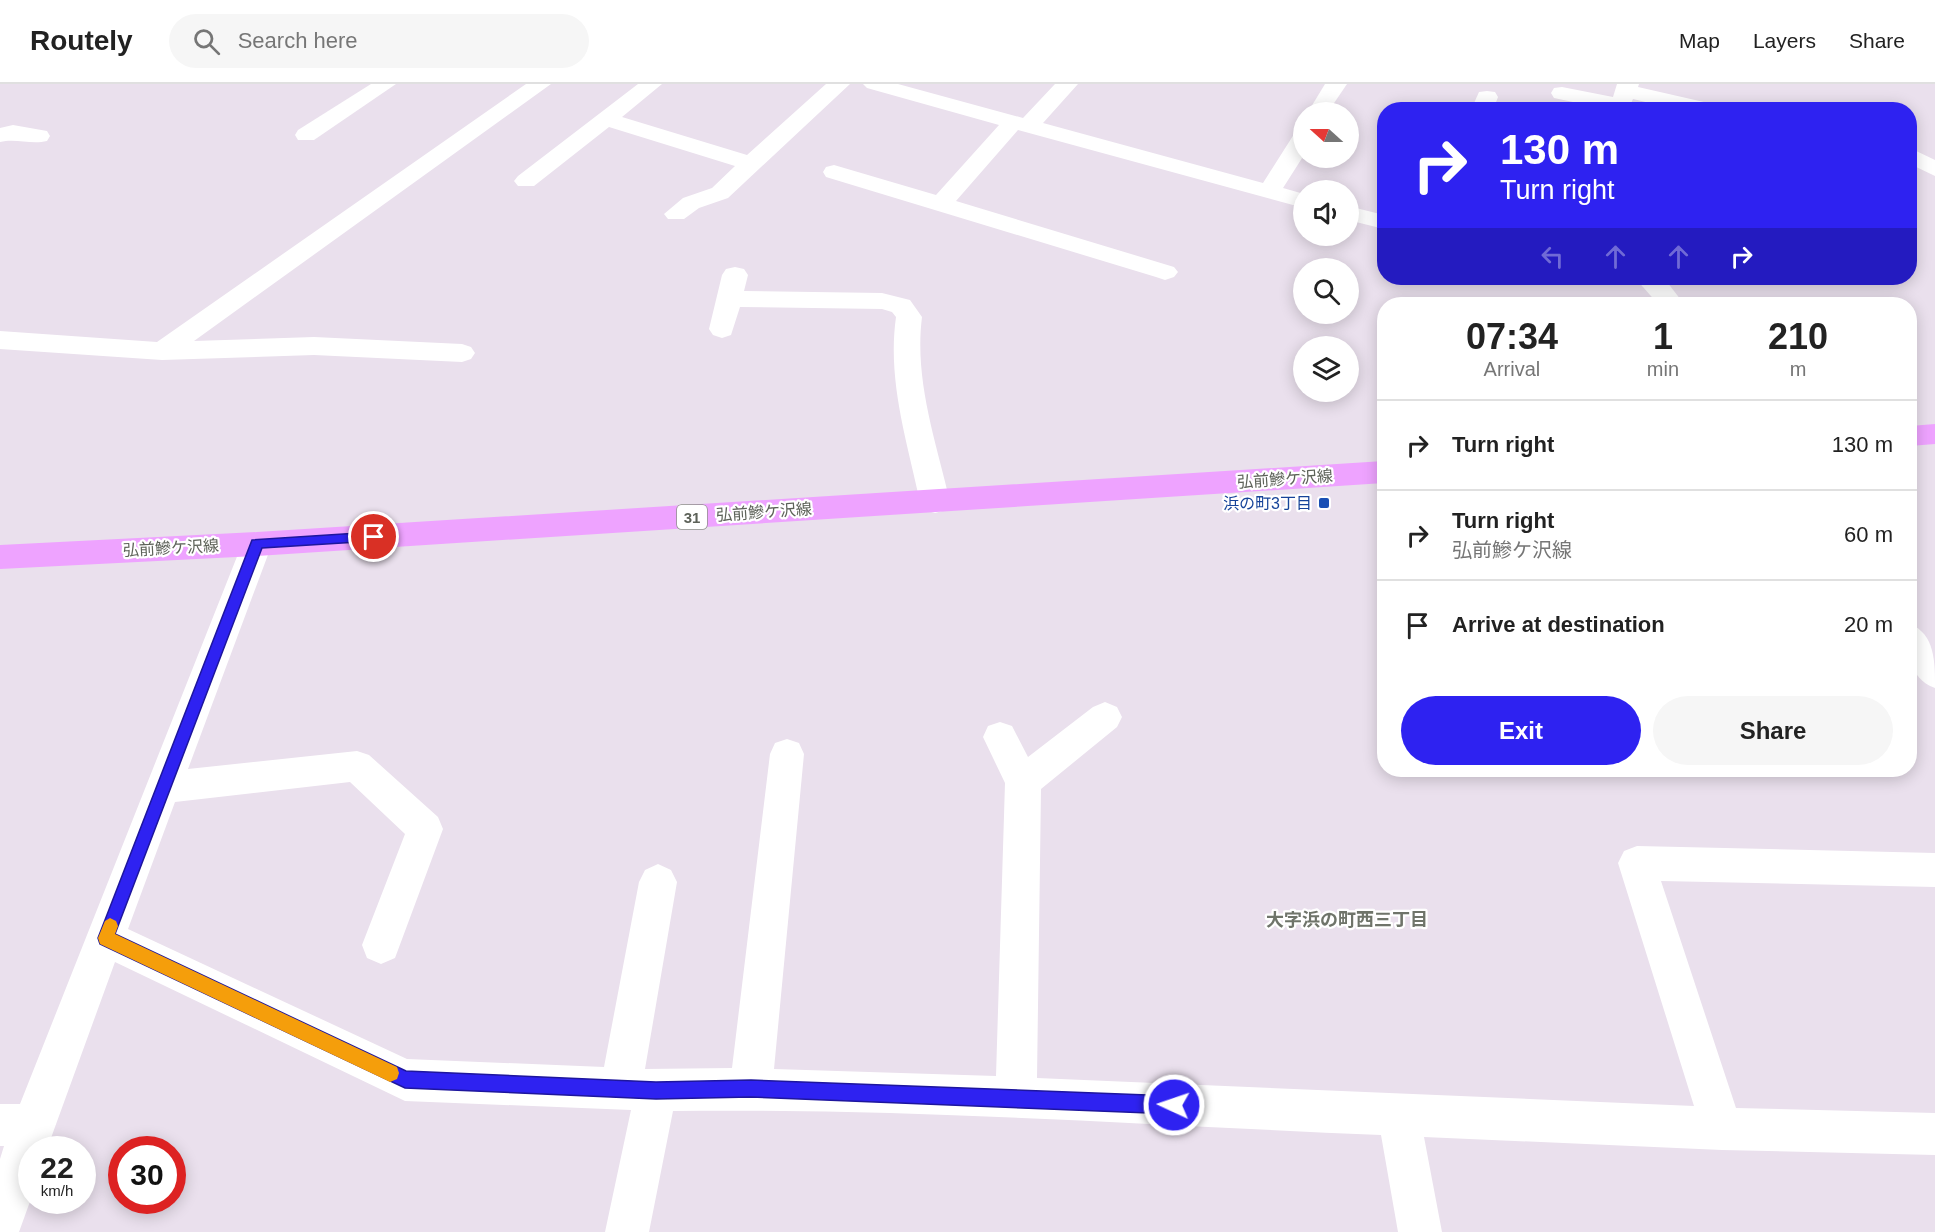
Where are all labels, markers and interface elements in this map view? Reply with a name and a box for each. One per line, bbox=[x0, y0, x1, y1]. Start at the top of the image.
search box bbox=[169, 14, 589, 68]
text: Routely bbox=[30, 25, 133, 56]
icon: search bbox=[190, 25, 223, 58]
text: Search here bbox=[238, 28, 358, 53]
text: Map bbox=[1679, 29, 1720, 52]
text: Layers bbox=[1753, 29, 1816, 52]
text: Share bbox=[1849, 29, 1905, 52]
north arrow bbox=[1293, 102, 1359, 168]
map controls bbox=[1293, 102, 1359, 402]
icon: right bbox=[1401, 126, 1479, 204]
text: 130 m bbox=[1500, 126, 1619, 173]
text: Turn right bbox=[1500, 175, 1615, 205]
button: sound bbox=[1293, 180, 1359, 246]
icon: left bbox=[1536, 240, 1569, 273]
icon: ahead bbox=[1599, 240, 1632, 273]
icon: ahead bbox=[1662, 240, 1695, 273]
icon: right bbox=[1725, 240, 1758, 273]
button: search bbox=[1293, 258, 1359, 324]
text: 07:34 bbox=[1466, 316, 1558, 357]
text: 1 bbox=[1653, 316, 1673, 357]
text: 210 bbox=[1768, 316, 1828, 357]
button: layers bbox=[1293, 336, 1359, 402]
text: Arrival bbox=[1484, 358, 1540, 380]
text: min bbox=[1647, 358, 1679, 380]
text: m bbox=[1790, 358, 1806, 380]
icon: right bbox=[1401, 429, 1434, 462]
text: Turn right bbox=[1452, 432, 1554, 457]
text: 130 m bbox=[1832, 432, 1893, 457]
street label: 弘前鰺ケ沢線 bbox=[1237, 467, 1333, 491]
place label: 浜の町3丁目 bbox=[1223, 495, 1312, 512]
marker: 浜の町3丁目 bbox=[1317, 496, 1331, 510]
street label: 弘前鰺ケ沢線 bbox=[716, 500, 812, 524]
road number: 31 bbox=[677, 505, 707, 529]
text: Turn right bbox=[1452, 508, 1554, 533]
pin bbox=[348, 511, 399, 562]
icon: right bbox=[1401, 519, 1434, 552]
icon: arrive bbox=[357, 520, 390, 553]
text: 60 m bbox=[1844, 522, 1893, 547]
street label: 弘前鰺ケ沢線 bbox=[123, 537, 219, 559]
text: 弘前鰺ケ沢線 bbox=[1452, 539, 1572, 561]
icon: arrive bbox=[1401, 609, 1434, 642]
text: Arrive at destination bbox=[1452, 612, 1665, 637]
text: 20 m bbox=[1844, 612, 1893, 637]
button: Exit bbox=[1401, 696, 1641, 765]
button: Share bbox=[1653, 696, 1893, 765]
district label: 大字浜の町西三丁目 bbox=[1266, 910, 1428, 930]
position arrow bbox=[1142, 1073, 1206, 1137]
speed limit sign: 30 bbox=[108, 1136, 186, 1214]
text: 22 bbox=[40, 1151, 74, 1184]
text: km/h bbox=[41, 1182, 73, 1199]

